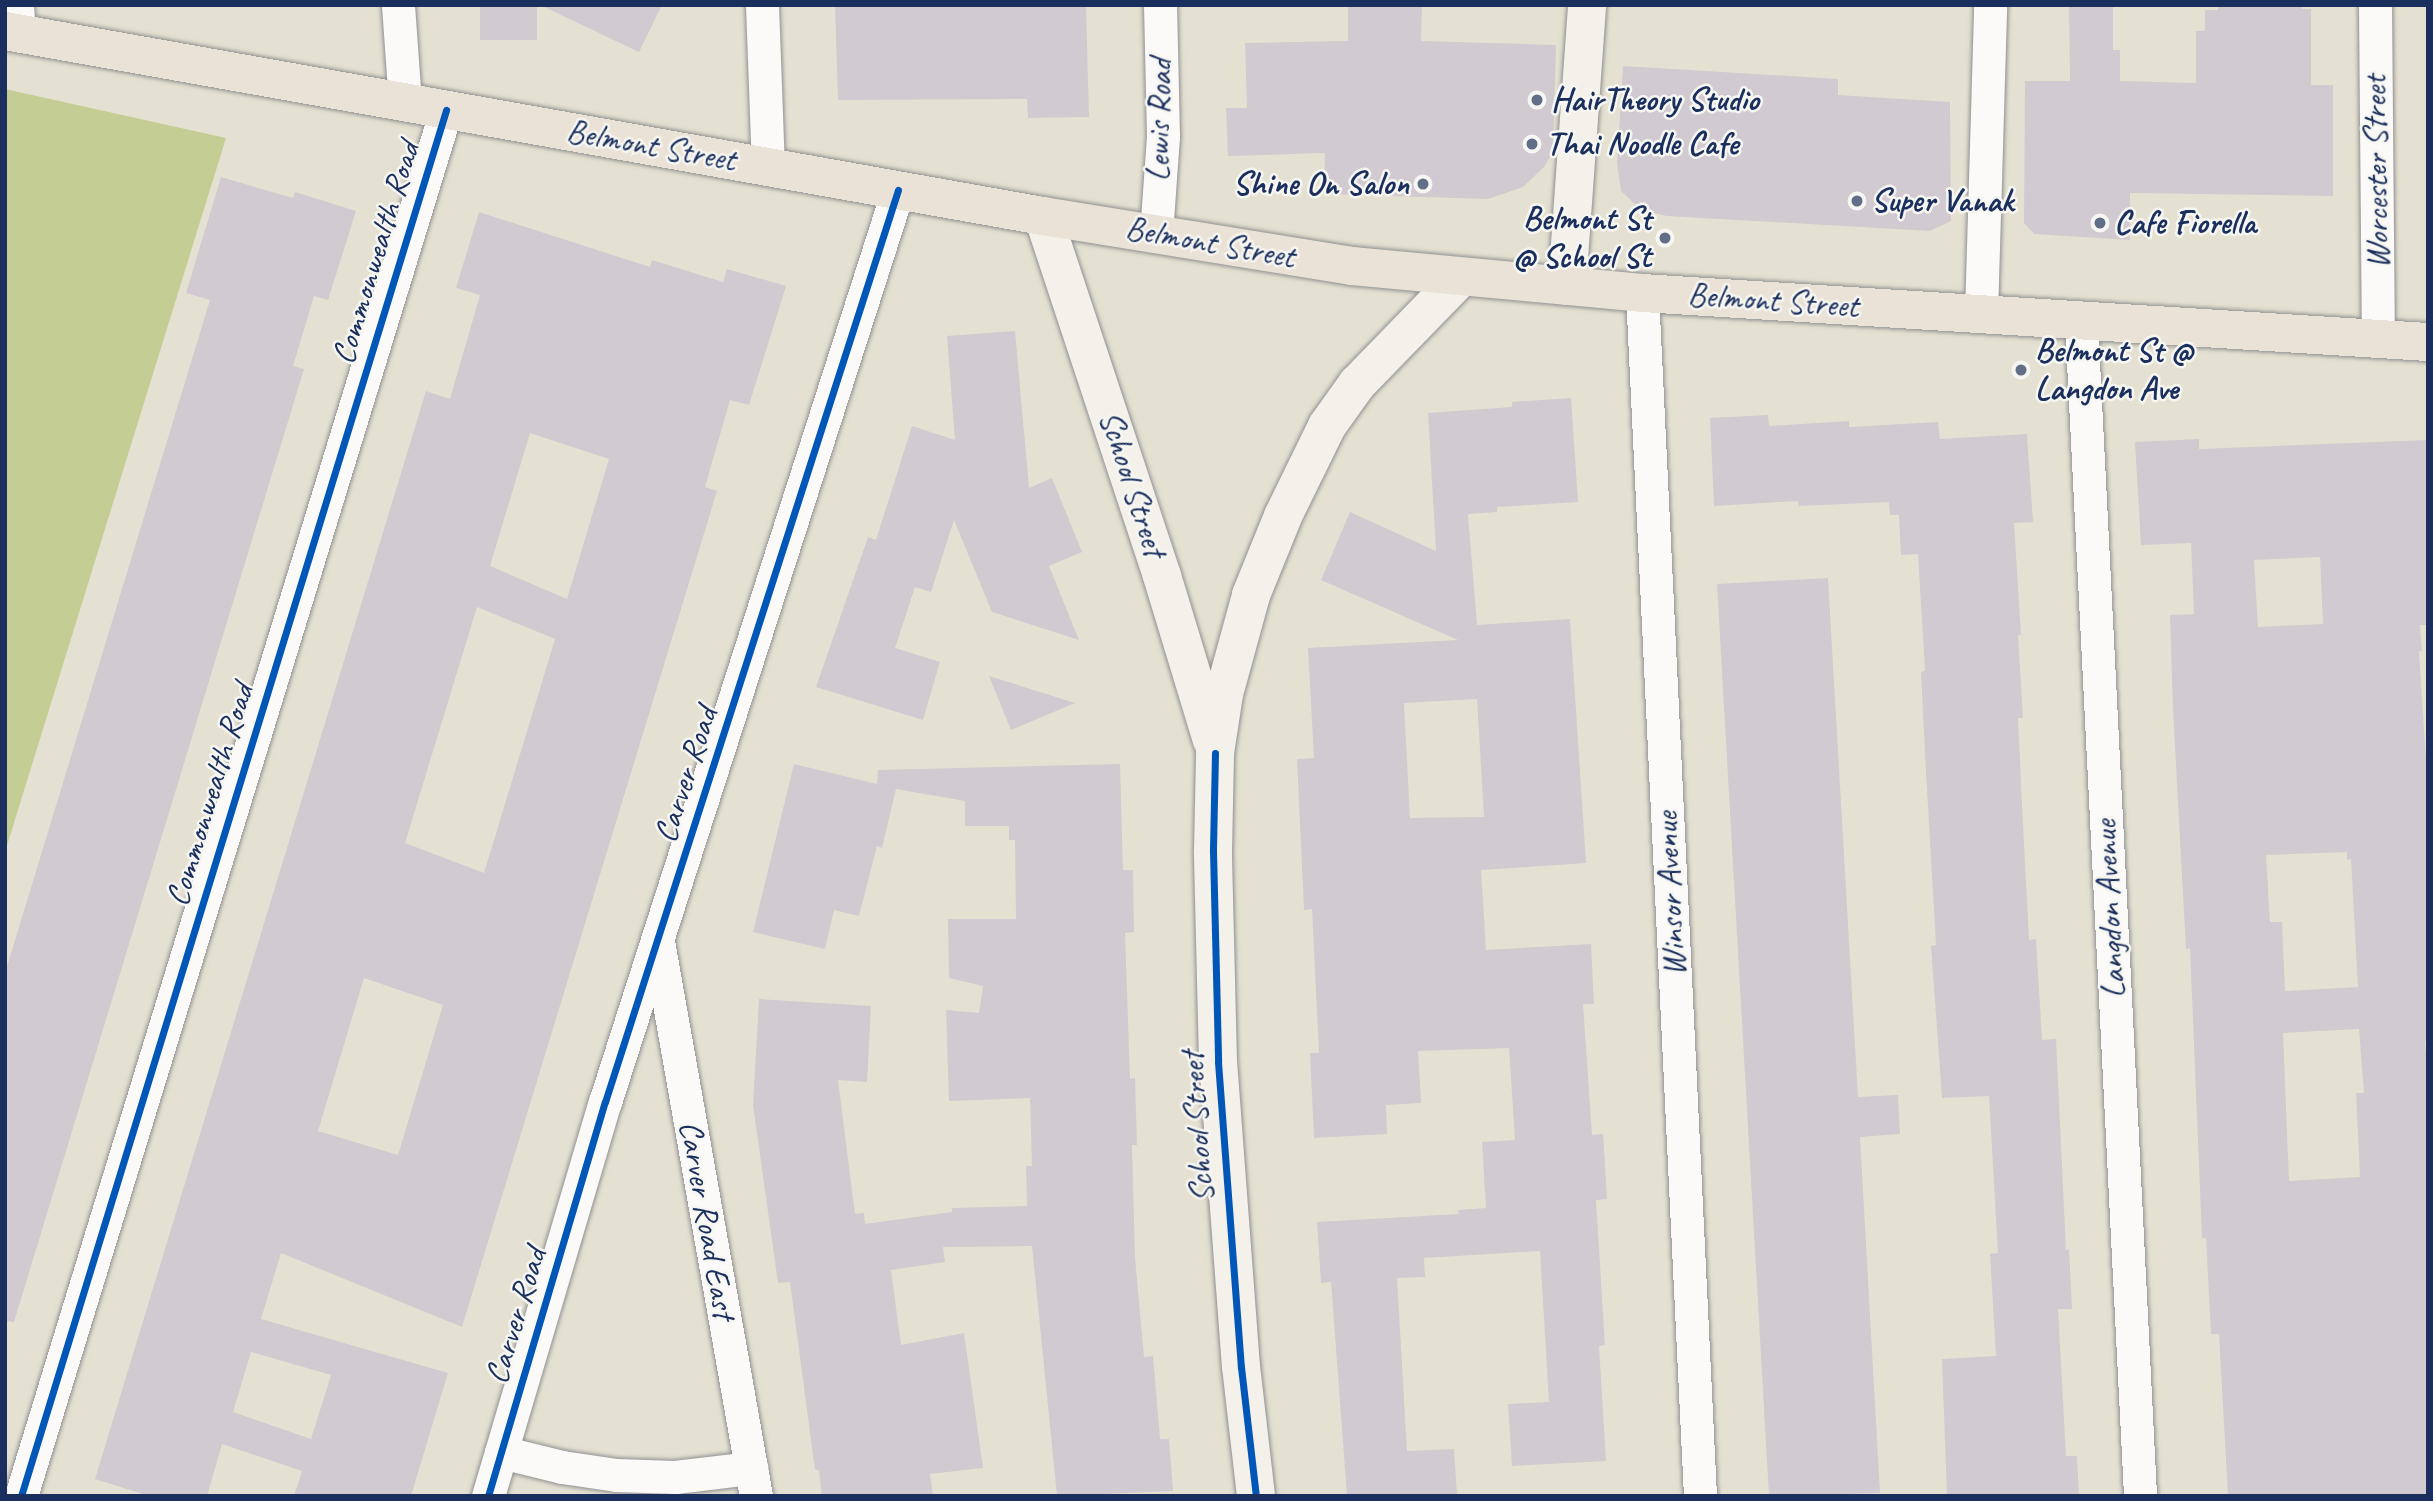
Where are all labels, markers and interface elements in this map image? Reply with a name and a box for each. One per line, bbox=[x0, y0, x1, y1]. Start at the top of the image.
street label: Lewis Road bbox=[1139, 58, 1181, 182]
street label: Worcester Street bbox=[2356, 75, 2398, 269]
place label: HairTheory Studio bbox=[1551, 80, 1759, 120]
marker: HairTheory Studio bbox=[1529, 92, 1545, 108]
street label: Belmont Street bbox=[563, 112, 739, 180]
place label: Thai Noodle Cafe bbox=[1546, 124, 1740, 164]
marker: Thai Noodle Cafe bbox=[1524, 136, 1540, 152]
street label: Commonwealth Road bbox=[323, 137, 429, 369]
place label: Shine On Salon bbox=[1232, 164, 1409, 204]
marker: Shine On Salon bbox=[1415, 176, 1431, 192]
place label: Super Vanak bbox=[1871, 181, 2013, 221]
marker: Super Vanak bbox=[1849, 193, 1865, 209]
place label: Belmont St @ School St bbox=[1513, 199, 1651, 277]
place label: Cafe Fiorella bbox=[2114, 203, 2257, 243]
street label: Belmont Street bbox=[1122, 209, 1298, 277]
marker: Cafe Fiorella bbox=[2092, 215, 2108, 231]
marker: Belmont St @ School St bbox=[1657, 230, 1673, 246]
street label: Belmont Street bbox=[1686, 275, 1860, 327]
place label: Belmont St @ Langdon Ave bbox=[2035, 331, 2193, 409]
marker: Belmont St @ Langdon Ave bbox=[2013, 362, 2029, 378]
street label: School Street bbox=[1090, 406, 1174, 562]
street label: Commonwealth Road bbox=[157, 679, 263, 911]
street label: Carver Road bbox=[646, 703, 726, 847]
street label: Winsor Avenue bbox=[1647, 811, 1695, 977]
street label: Langdon Avenue bbox=[2086, 819, 2134, 999]
street label: School Street bbox=[1173, 1050, 1223, 1204]
street label: Carver Road East bbox=[670, 1118, 744, 1322]
street label: Carver Road bbox=[477, 1244, 555, 1388]

